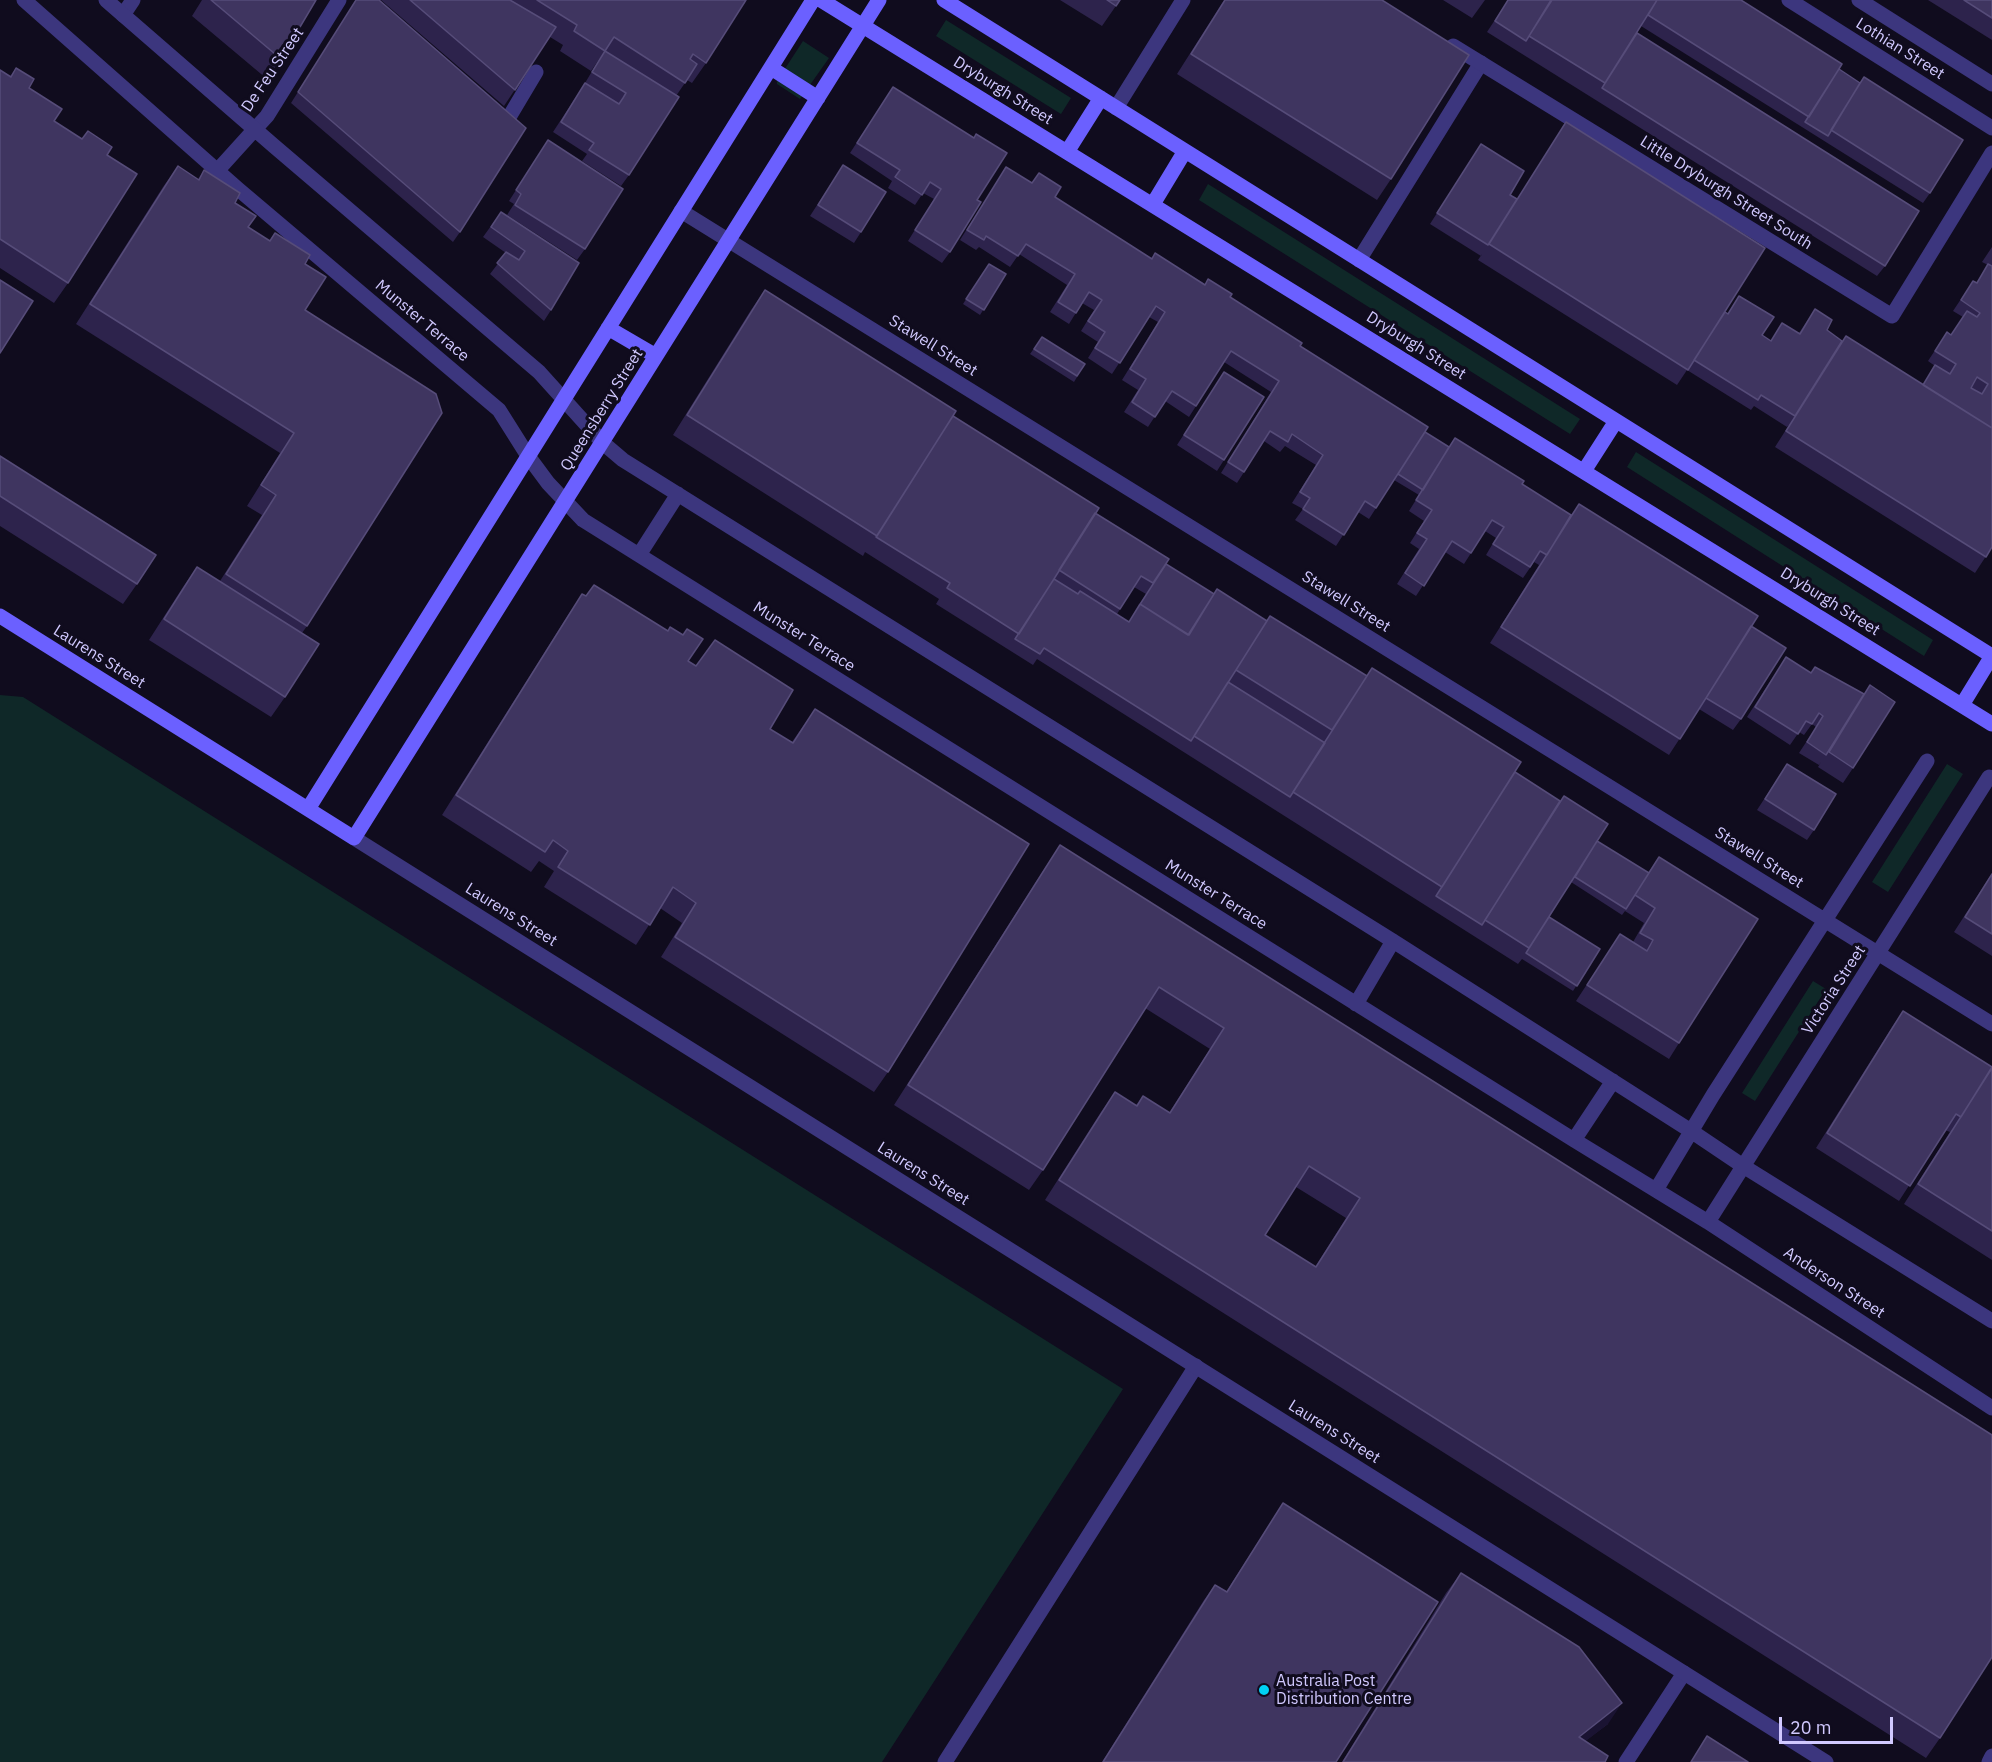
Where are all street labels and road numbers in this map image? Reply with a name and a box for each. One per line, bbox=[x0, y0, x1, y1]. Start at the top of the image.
street label: Lothian Street bbox=[1852, 14, 1948, 84]
street label: De Feu Street bbox=[238, 24, 308, 116]
street label: Dryburgh Street bbox=[950, 53, 1056, 129]
street label: Little Dryburgh Street South bbox=[1636, 132, 1816, 254]
street label: Munster Terrace bbox=[371, 276, 473, 366]
street label: Dryburgh Street bbox=[1363, 308, 1469, 384]
street label: Stawell Street bbox=[885, 311, 981, 381]
street label: Queensberry Street bbox=[557, 345, 647, 475]
street label: Dryburgh Street bbox=[1777, 564, 1883, 640]
street label: Stawell Street bbox=[1298, 567, 1394, 637]
street label: Munster Terrace bbox=[749, 598, 859, 676]
street label: Laurens Street bbox=[49, 621, 149, 693]
street label: Stawell Street bbox=[1711, 823, 1807, 893]
street label: Munster Terrace bbox=[1161, 856, 1271, 934]
street label: Laurens Street bbox=[461, 879, 561, 951]
street label: Victoria Street bbox=[1798, 942, 1870, 1038]
street label: Laurens Street bbox=[873, 1138, 973, 1210]
street label: Anderson Street bbox=[1780, 1243, 1888, 1323]
street label: Laurens Street bbox=[1284, 1396, 1384, 1468]

